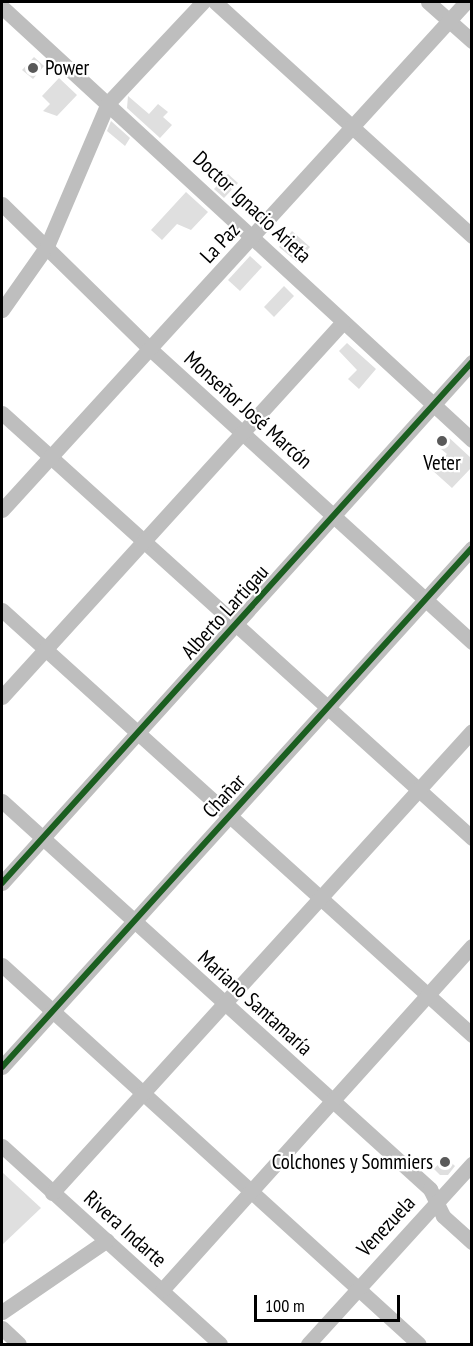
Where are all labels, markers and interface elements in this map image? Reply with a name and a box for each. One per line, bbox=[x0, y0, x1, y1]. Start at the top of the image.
place label: Power bbox=[45, 55, 89, 81]
marker: Power bbox=[26, 61, 40, 75]
street label: Doctor Ignacio Arieta bbox=[188, 146, 316, 268]
street label: La Paz bbox=[195, 218, 245, 268]
street label: Monseñor José Marcón bbox=[179, 346, 317, 474]
marker: Veter bbox=[435, 434, 449, 448]
place label: Veter bbox=[423, 450, 461, 476]
street label: Alberto Lartigau bbox=[176, 560, 274, 664]
street label: Chañar bbox=[198, 769, 250, 823]
street label: Mariano Santamaría bbox=[193, 945, 317, 1061]
place label: Colchones y Sommiers bbox=[271, 1149, 433, 1175]
marker: Colchones y Sommiers bbox=[438, 1155, 452, 1169]
street label: Rivera Indarte bbox=[79, 1185, 171, 1273]
street label: Venezuela bbox=[352, 1190, 420, 1262]
scale bar bbox=[257, 1283, 402, 1321]
text: 100 m bbox=[265, 1294, 305, 1317]

